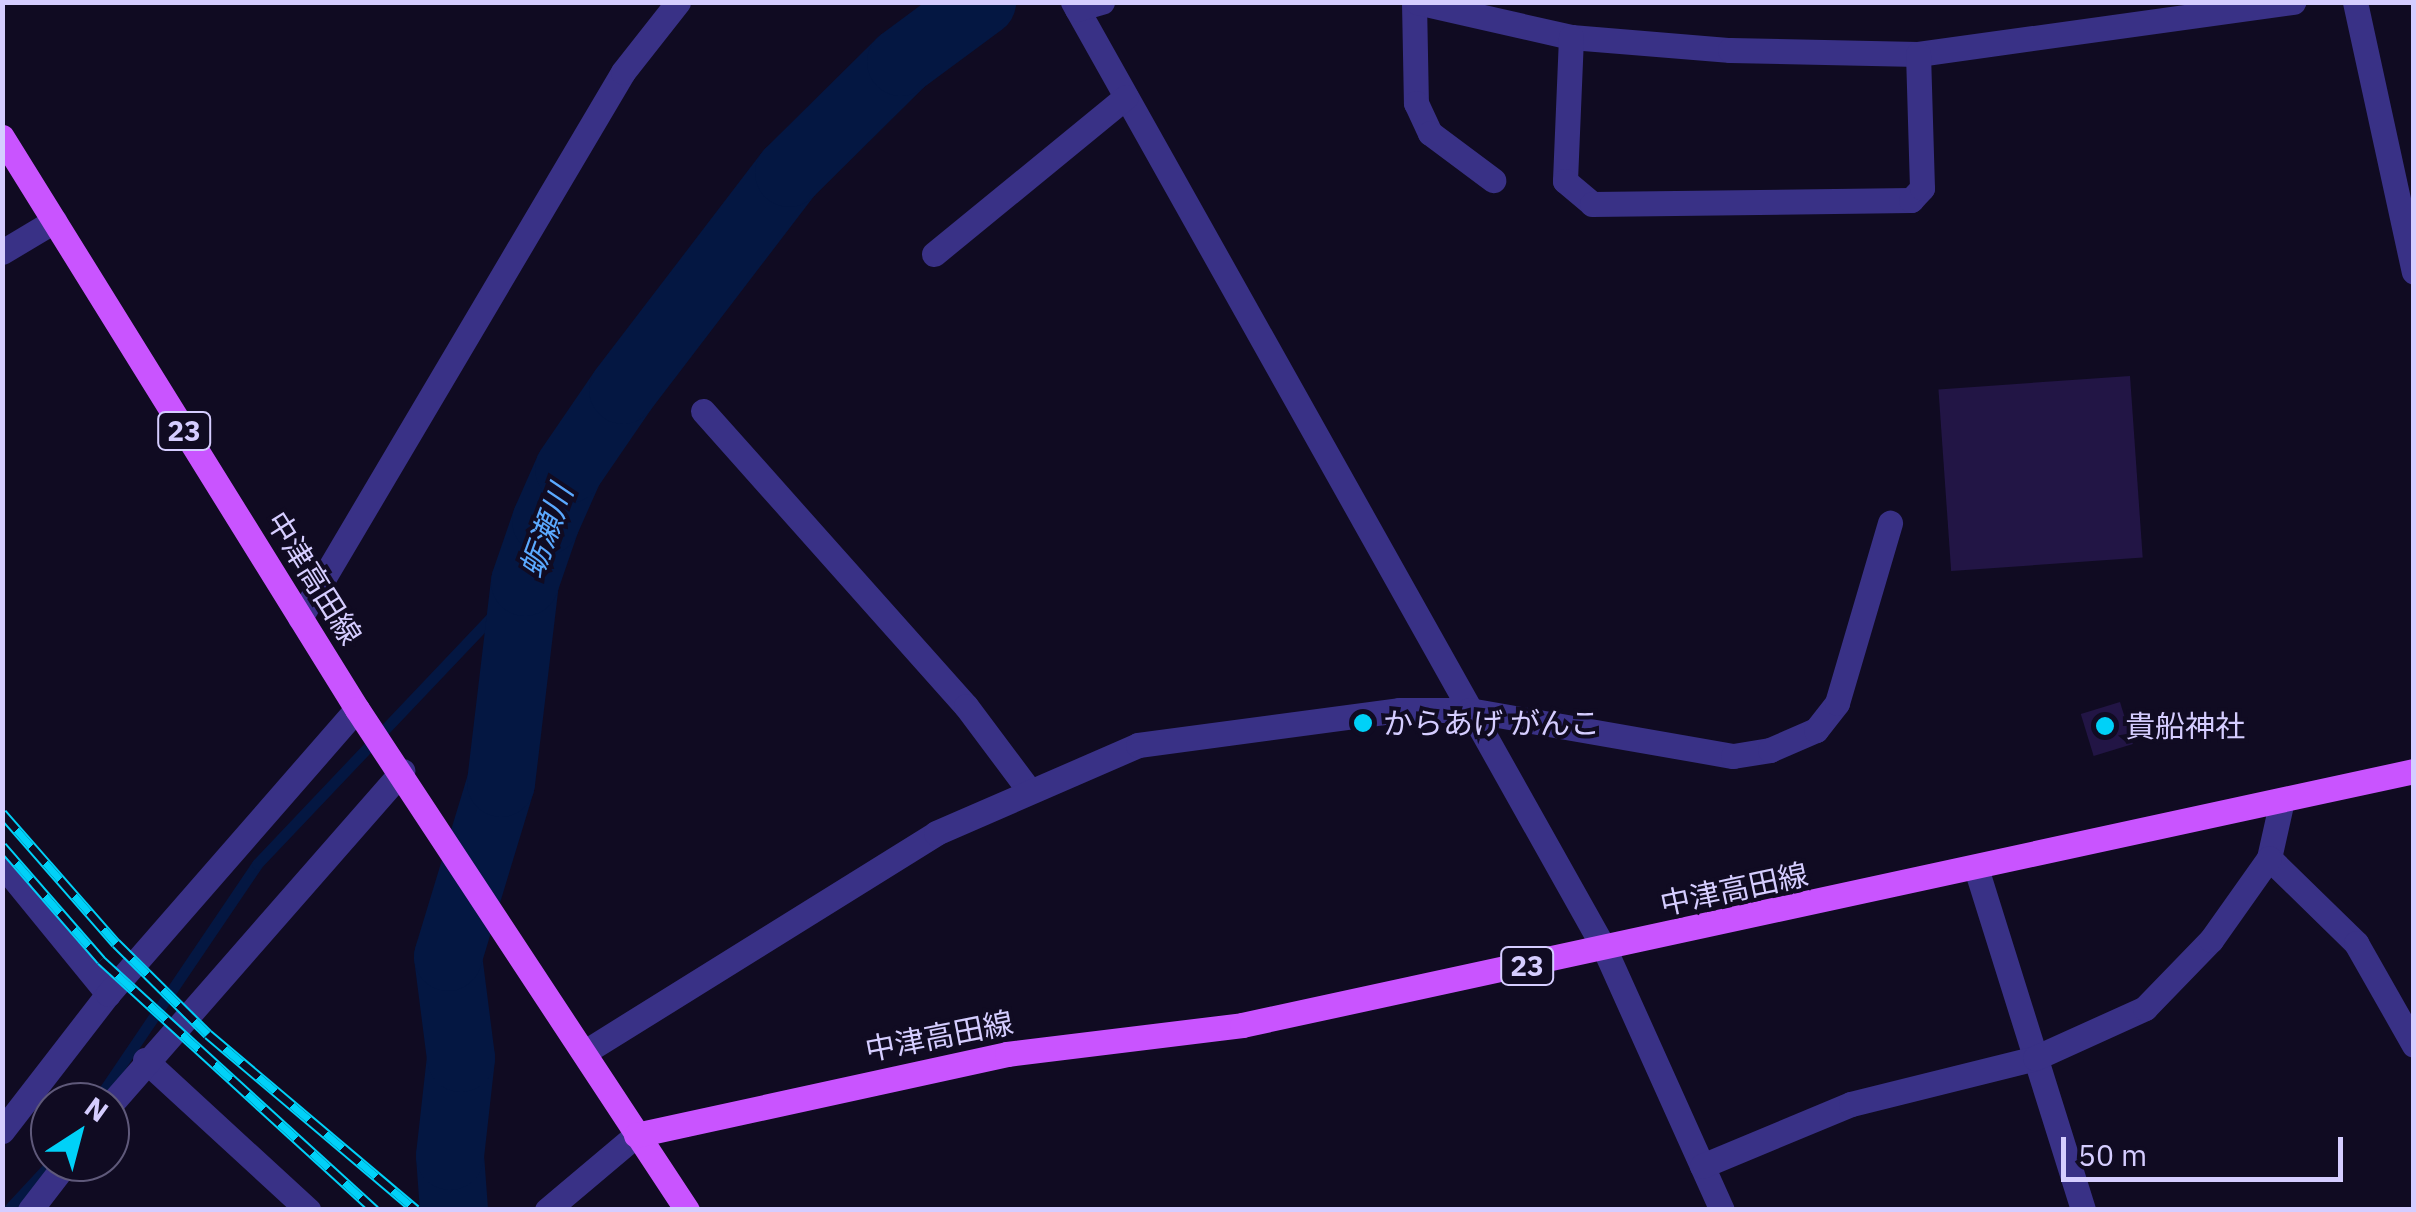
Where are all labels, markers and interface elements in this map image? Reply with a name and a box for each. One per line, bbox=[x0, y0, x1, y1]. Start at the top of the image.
road number: 23 bbox=[156, 408, 212, 454]
water label: 蛎瀬川 bbox=[512, 479, 580, 583]
street label: 中津高田線 bbox=[259, 505, 369, 651]
place label: からあげ がんこ bbox=[1383, 705, 1600, 741]
place label: 貴船神社 bbox=[2125, 708, 2245, 744]
marker: からあげ がんこ bbox=[1352, 712, 1374, 734]
marker: 貴船神社 bbox=[2094, 715, 2116, 737]
street label: 中津高田線 bbox=[1657, 856, 1811, 922]
road number: 23 bbox=[1500, 943, 1554, 989]
street label: 中津高田線 bbox=[862, 1004, 1016, 1068]
north arrow bbox=[30, 1082, 130, 1182]
text: N bbox=[78, 1088, 116, 1130]
scale bar bbox=[2066, 1117, 2348, 1179]
text: 50 m bbox=[2078, 1135, 2147, 1174]

